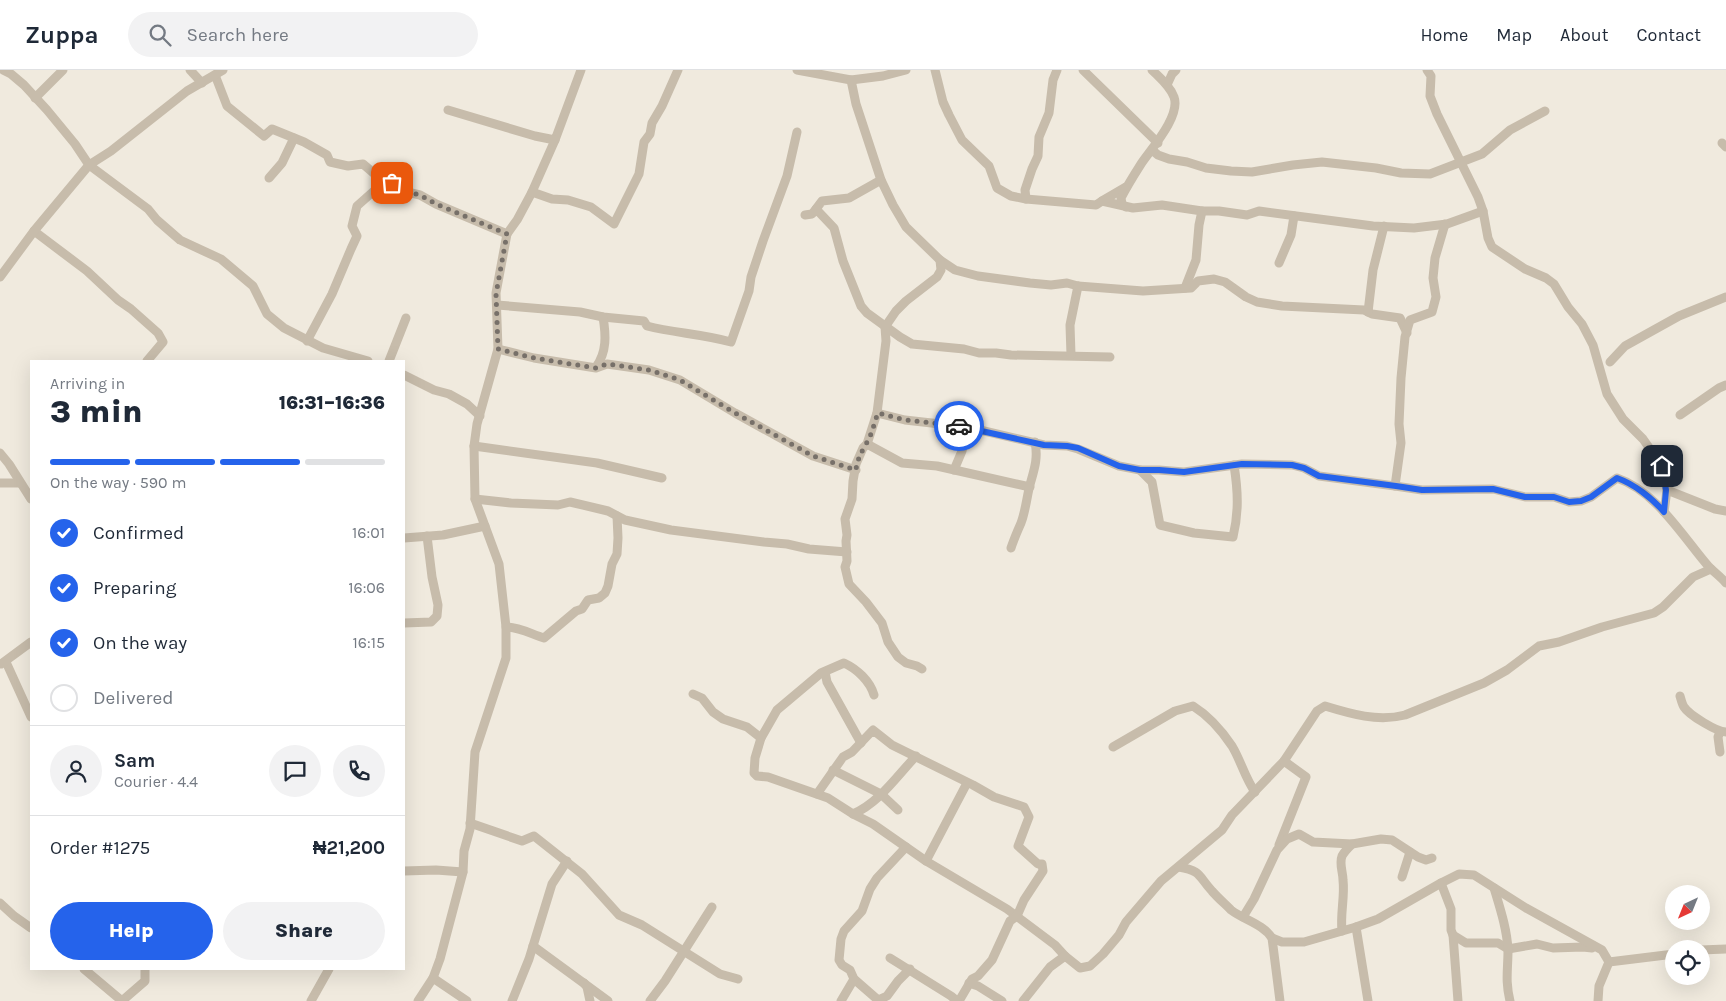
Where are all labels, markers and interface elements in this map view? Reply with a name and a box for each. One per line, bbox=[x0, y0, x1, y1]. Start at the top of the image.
search box bbox=[128, 12, 478, 57]
text: Zuppa bbox=[25, 21, 98, 49]
icon: search bbox=[146, 21, 174, 49]
text: Search here bbox=[186, 24, 289, 46]
text: Home bbox=[1420, 24, 1468, 46]
text: Map bbox=[1496, 24, 1532, 46]
text: About bbox=[1560, 24, 1609, 46]
text: Contact bbox=[1637, 24, 1701, 46]
pin bbox=[371, 162, 413, 204]
icon: bag bbox=[378, 169, 406, 197]
text: Arriving in bbox=[50, 374, 125, 393]
text: 16:31–16:36 bbox=[279, 392, 385, 414]
text: 3 min bbox=[50, 393, 143, 430]
courier bbox=[934, 401, 984, 451]
icon: car bbox=[945, 412, 973, 440]
pin bbox=[1641, 445, 1683, 487]
icon: home bbox=[1648, 452, 1676, 480]
text: On the way · 590 m bbox=[50, 473, 186, 492]
icon: check bbox=[50, 519, 78, 547]
text: Confirmed bbox=[93, 522, 184, 544]
text: 16:01 bbox=[352, 523, 385, 542]
icon: check bbox=[50, 574, 78, 602]
text: Preparing bbox=[93, 577, 176, 599]
text: 16:06 bbox=[348, 578, 385, 597]
icon: check bbox=[50, 629, 78, 657]
text: On the way bbox=[93, 632, 187, 654]
text: 16:15 bbox=[353, 633, 385, 652]
text: Delivered bbox=[93, 687, 173, 709]
button: person bbox=[50, 745, 102, 797]
button: chat bbox=[269, 745, 321, 797]
button: phone bbox=[333, 745, 385, 797]
text: Sam bbox=[114, 750, 155, 772]
text: Courier · 4.4 bbox=[114, 772, 198, 791]
text: Order #1275 bbox=[50, 837, 150, 859]
text: ₦21,200 bbox=[313, 837, 385, 859]
north arrow bbox=[1665, 885, 1710, 930]
map controls bbox=[1665, 885, 1710, 985]
button: Help bbox=[50, 902, 213, 960]
button: Share bbox=[223, 902, 385, 960]
button: locate bbox=[1665, 940, 1710, 985]

